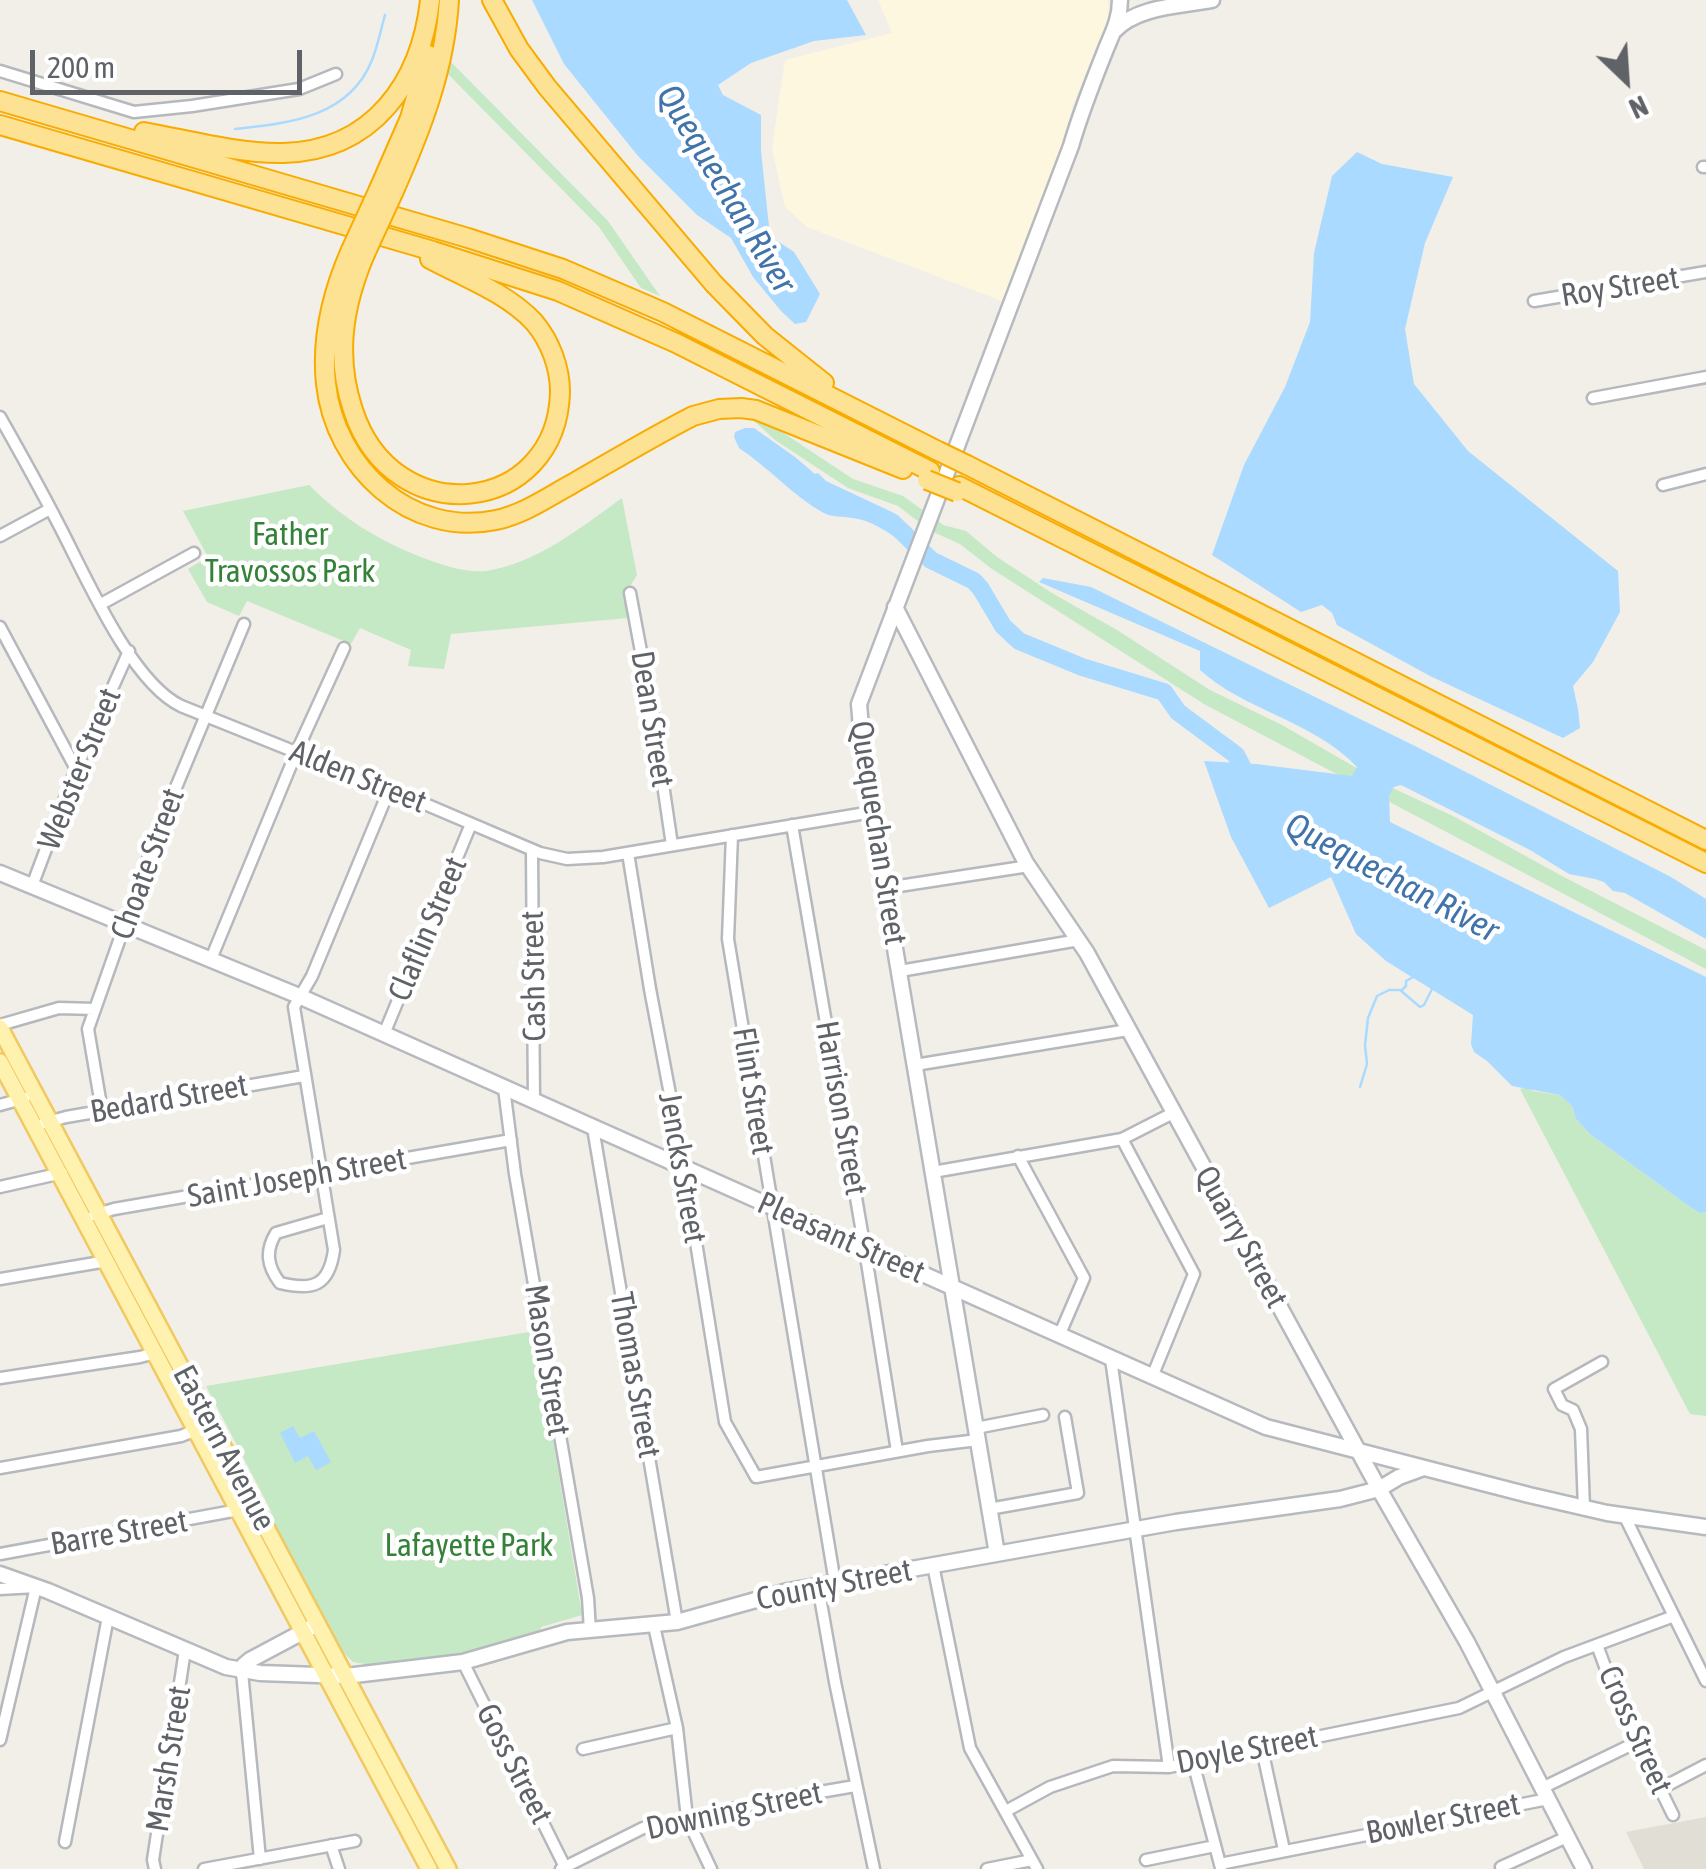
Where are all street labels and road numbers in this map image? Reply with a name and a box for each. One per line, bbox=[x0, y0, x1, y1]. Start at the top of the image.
street label: Roy Street bbox=[1558, 259, 1682, 315]
street label: Dean Street bbox=[622, 648, 682, 790]
street label: Webster Street bbox=[30, 683, 130, 855]
street label: Quequechan Street bbox=[841, 718, 915, 948]
street label: Alden Street bbox=[284, 732, 432, 822]
street label: Choate Street bbox=[103, 783, 193, 945]
street label: Claflin Street bbox=[381, 851, 475, 1007]
street label: Cash Street bbox=[514, 910, 554, 1042]
street label: Harrison Street bbox=[807, 1018, 875, 1198]
street label: Flint Street bbox=[724, 1025, 782, 1157]
street label: Bedard Street bbox=[87, 1066, 251, 1132]
street label: Jencks Street bbox=[650, 1090, 714, 1246]
street label: Saint Joseph Street bbox=[185, 1140, 409, 1216]
street label: Quarry Street bbox=[1186, 1160, 1296, 1314]
street label: Pleasant Street bbox=[752, 1184, 930, 1292]
street label: Mason Street bbox=[516, 1282, 578, 1438]
street label: Thomas Street bbox=[602, 1289, 668, 1461]
street label: Eastern Avenue bbox=[165, 1359, 283, 1537]
street label: Barre Street bbox=[48, 1502, 190, 1564]
street label: County Street bbox=[753, 1551, 915, 1619]
street label: Cross Street bbox=[1590, 1660, 1680, 1800]
street label: Marsh Street bbox=[139, 1683, 199, 1835]
street label: Goss Street bbox=[468, 1698, 560, 1830]
street label: Doyle Street bbox=[1173, 1718, 1321, 1782]
street label: Downing Street bbox=[643, 1774, 825, 1848]
street label: Bowler Street bbox=[1363, 1785, 1523, 1853]

